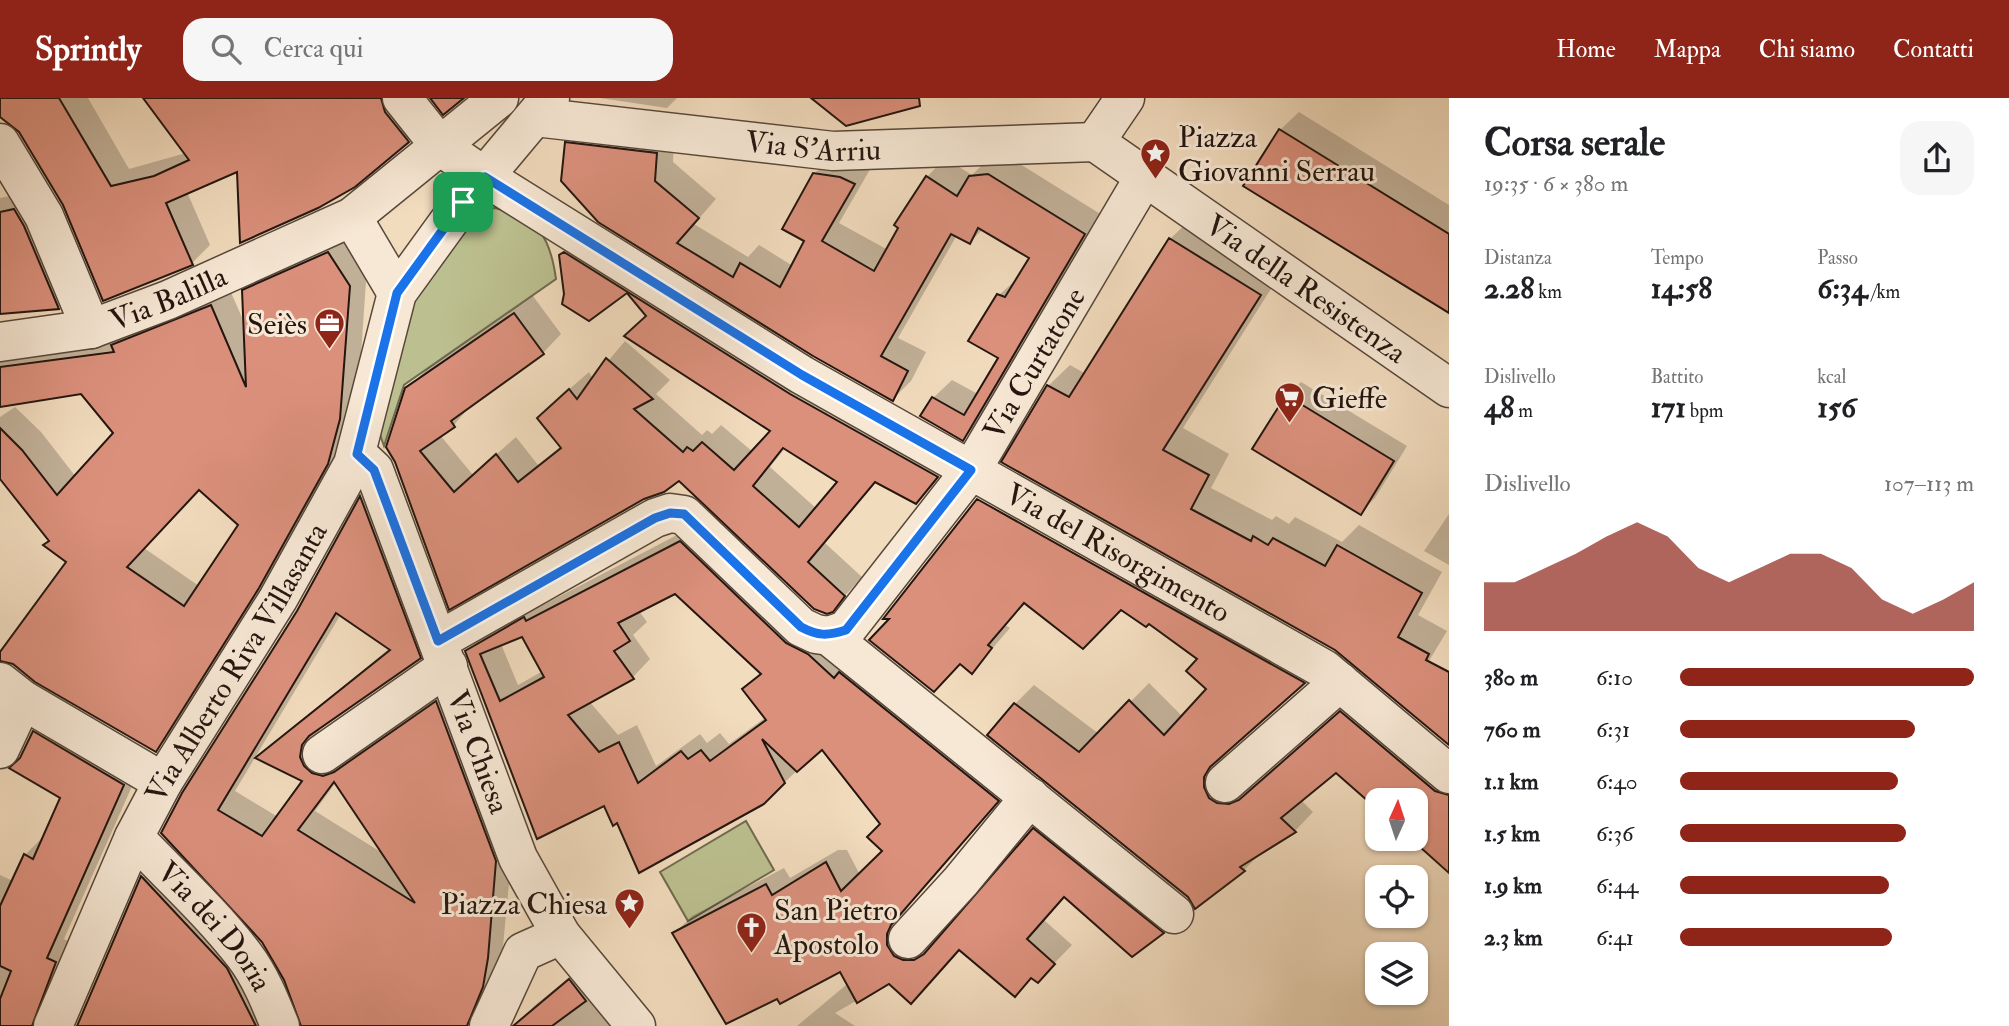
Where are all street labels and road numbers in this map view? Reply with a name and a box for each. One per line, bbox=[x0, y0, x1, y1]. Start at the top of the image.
street label: Via S'Arriu bbox=[744, 123, 882, 170]
street label: Via della Resistenza bbox=[1199, 206, 1414, 372]
street label: Via Balilla bbox=[105, 257, 233, 339]
street label: Via Curtatone bbox=[975, 281, 1094, 446]
street label: Via del Risorgimento bbox=[999, 475, 1237, 631]
street label: Via Alberto Riva Villasanta bbox=[137, 516, 336, 809]
street label: Via Chiesa bbox=[439, 685, 519, 819]
street label: Via dei Doria bbox=[150, 853, 281, 998]

